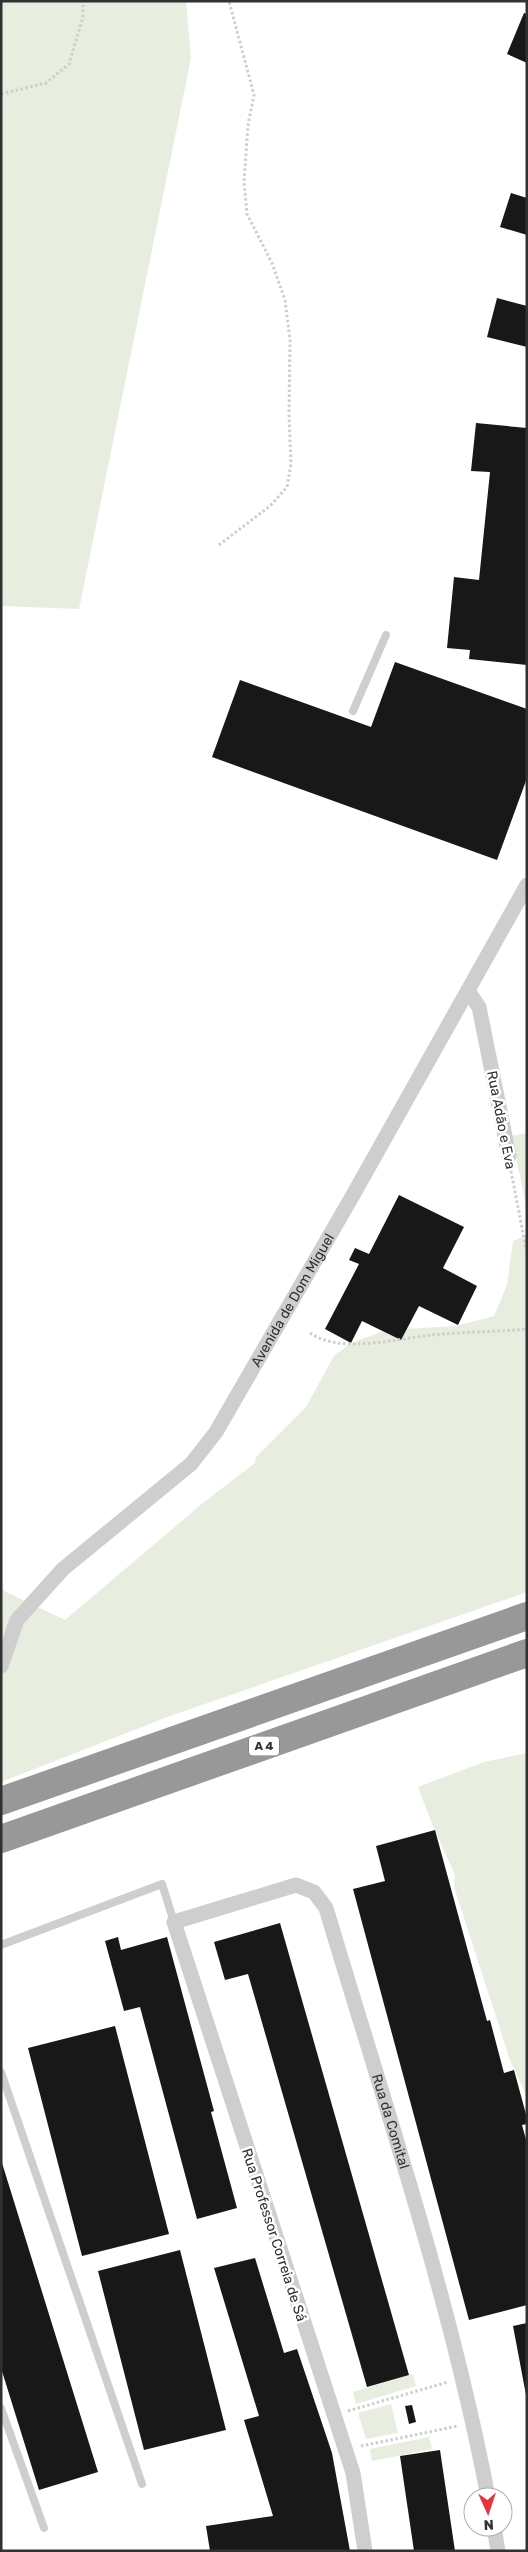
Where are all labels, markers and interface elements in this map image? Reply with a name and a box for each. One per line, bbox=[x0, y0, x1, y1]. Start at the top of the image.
street label: Rua Adão e Eva bbox=[483, 1069, 519, 1171]
street label: Avenida de Dom Miguel bbox=[247, 1230, 338, 1370]
road number: A 4 bbox=[249, 1736, 279, 1755]
street label: Rua da Comital bbox=[368, 2072, 413, 2171]
street label: Rua Professor Correia de Sá bbox=[238, 2146, 310, 2324]
north arrow bbox=[463, 2487, 513, 2537]
text: N bbox=[483, 2516, 494, 2533]

